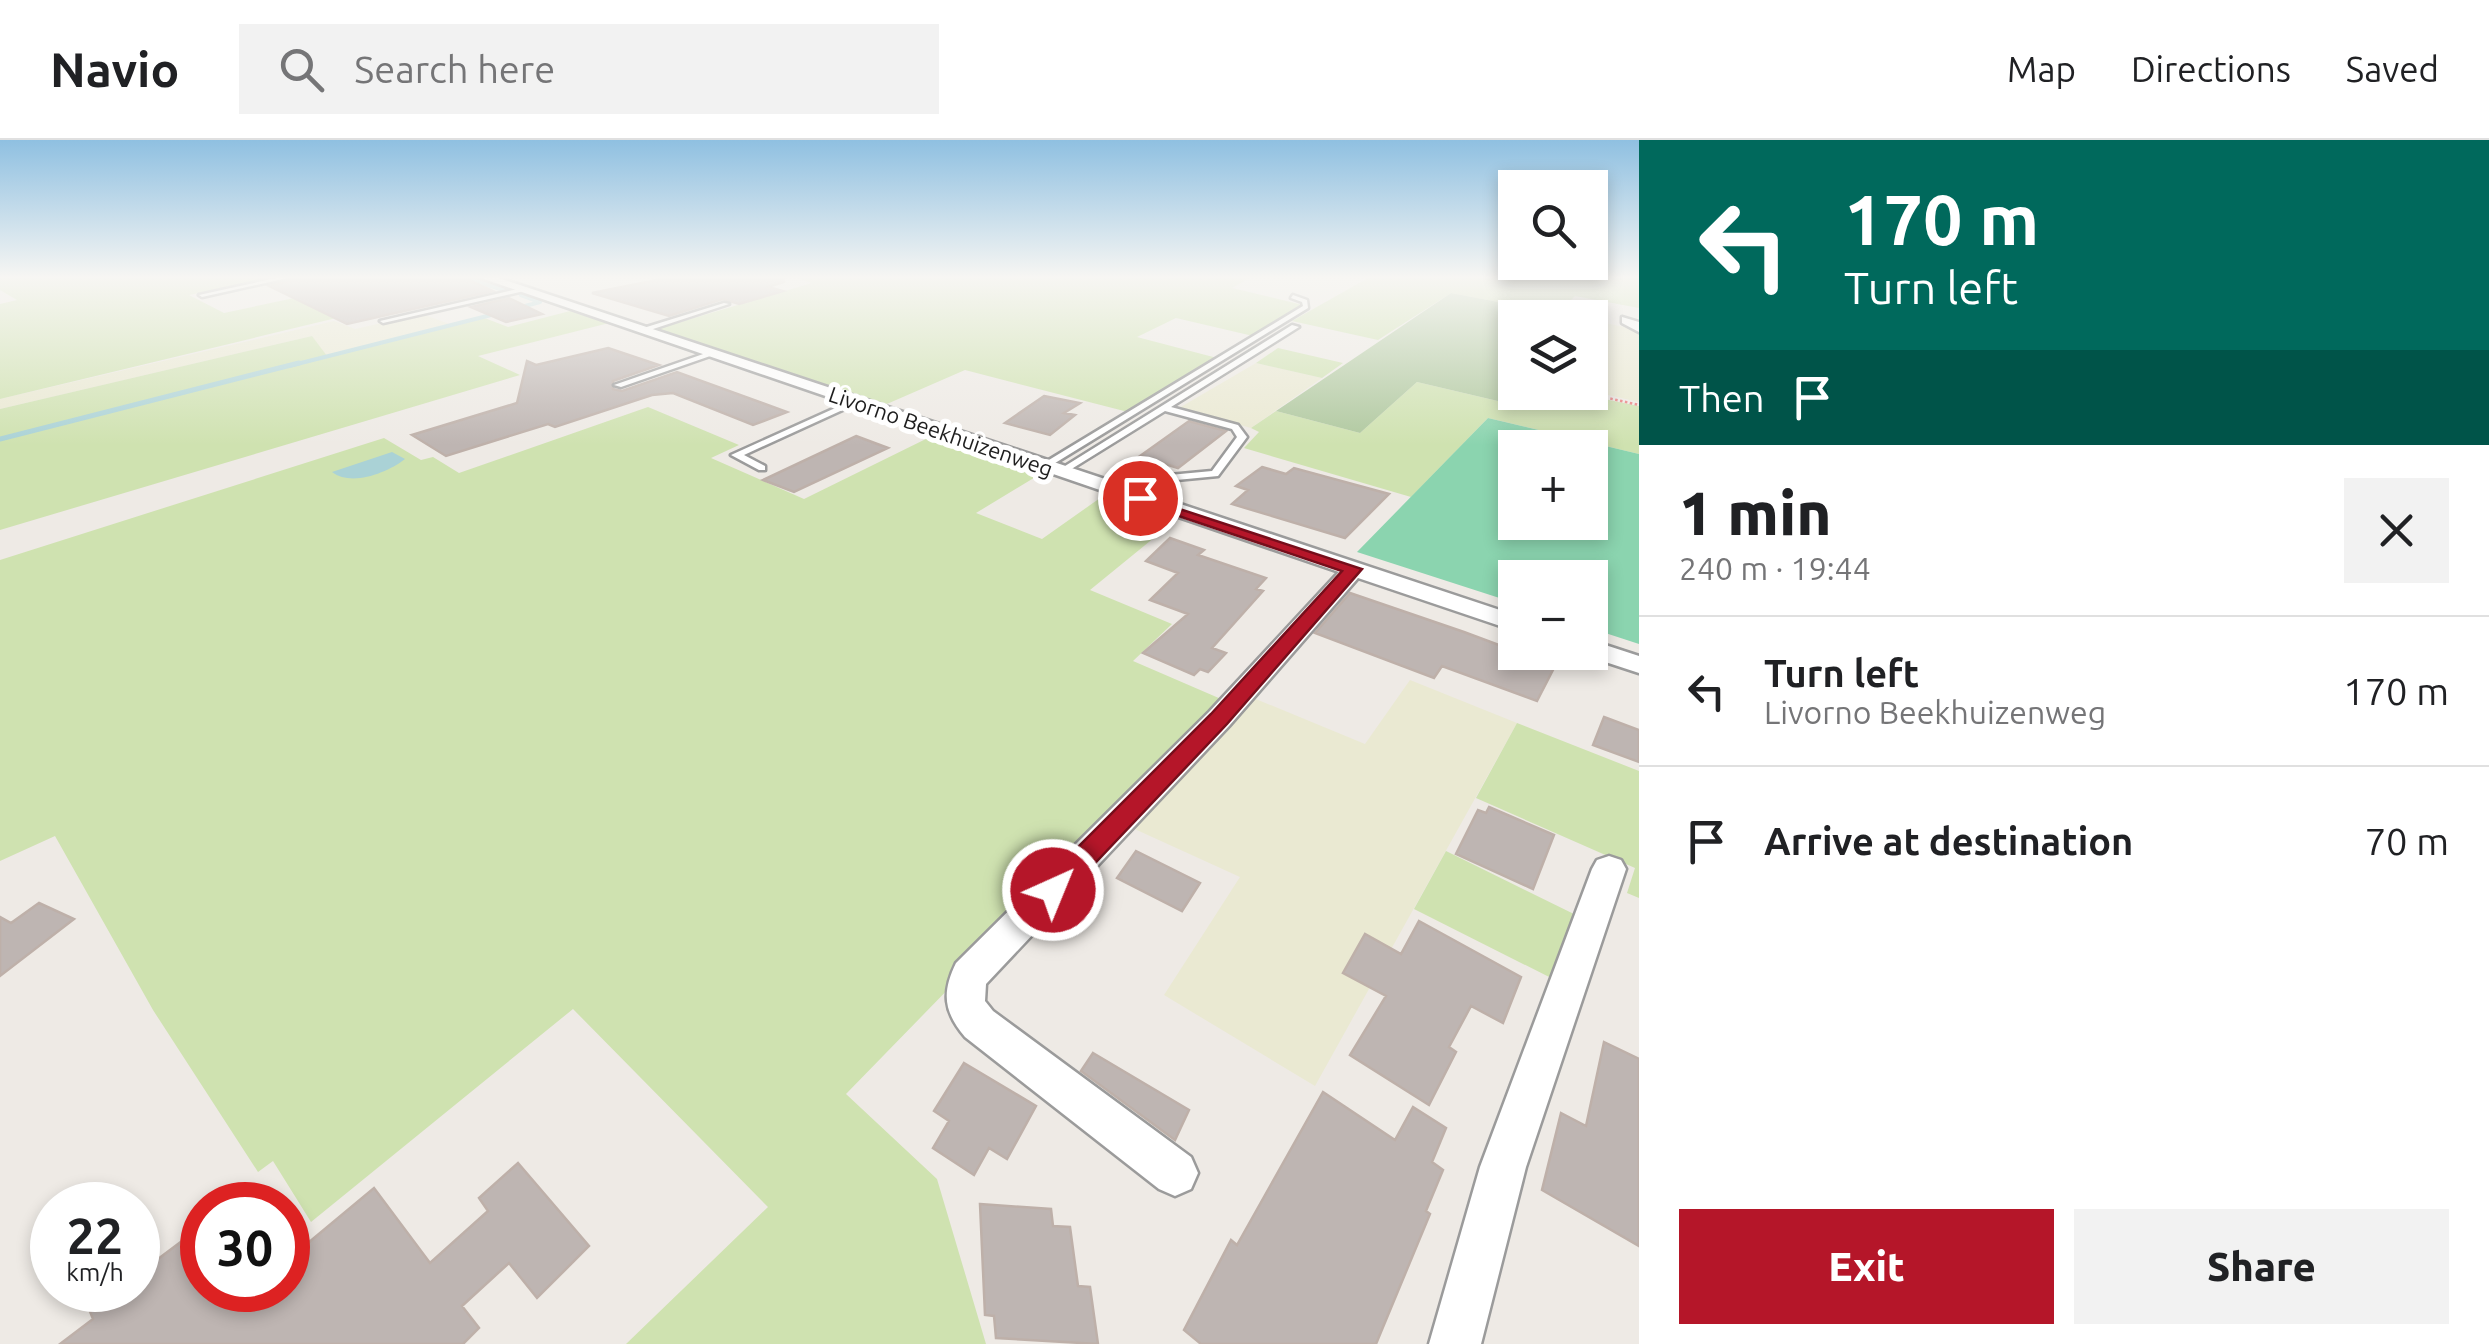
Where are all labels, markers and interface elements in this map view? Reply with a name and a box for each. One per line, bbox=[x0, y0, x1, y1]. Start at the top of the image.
search box bbox=[239, 24, 939, 114]
text: Navio bbox=[50, 42, 179, 96]
icon: search bbox=[274, 42, 329, 97]
text: Search here bbox=[354, 48, 555, 90]
text: Map bbox=[2007, 49, 2076, 89]
text: Directions bbox=[2131, 49, 2291, 89]
text: Saved bbox=[2346, 49, 2439, 89]
map controls bbox=[1498, 170, 1608, 670]
button: search bbox=[1498, 170, 1608, 280]
icon: left bbox=[1679, 180, 1809, 310]
text: 170 m bbox=[1844, 180, 2039, 258]
text: Turn left bbox=[1844, 262, 2018, 313]
button: layers bbox=[1498, 300, 1608, 410]
icon: arrive bbox=[1785, 370, 1840, 425]
text: Then bbox=[1679, 377, 1765, 419]
street label: Livorno Beekhuizenweg bbox=[826, 381, 1056, 481]
button: + bbox=[1498, 430, 1608, 540]
pin bbox=[1098, 456, 1183, 541]
icon: arrive bbox=[1113, 471, 1168, 526]
button: close bbox=[2344, 478, 2449, 583]
text: 1 min bbox=[1679, 479, 1832, 546]
text: 240 m · 19:44 bbox=[1679, 550, 1871, 586]
button: − bbox=[1498, 560, 1608, 670]
text: Turn left bbox=[1764, 652, 1919, 694]
icon: left bbox=[1679, 664, 1734, 719]
text: 170 m bbox=[2343, 670, 2449, 712]
text: Livorno Beekhuizenweg bbox=[1764, 694, 2106, 730]
icon: arrive bbox=[1679, 814, 1734, 869]
text: Arrive at destination bbox=[1764, 820, 2133, 862]
text: 70 m bbox=[2365, 820, 2449, 862]
position arrow bbox=[1001, 838, 1105, 942]
speed limit sign: 30 bbox=[180, 1182, 310, 1312]
text: 22 bbox=[67, 1207, 123, 1263]
button: Exit bbox=[1679, 1209, 2054, 1324]
button: Share bbox=[2074, 1209, 2449, 1324]
text: km/h bbox=[66, 1258, 124, 1286]

